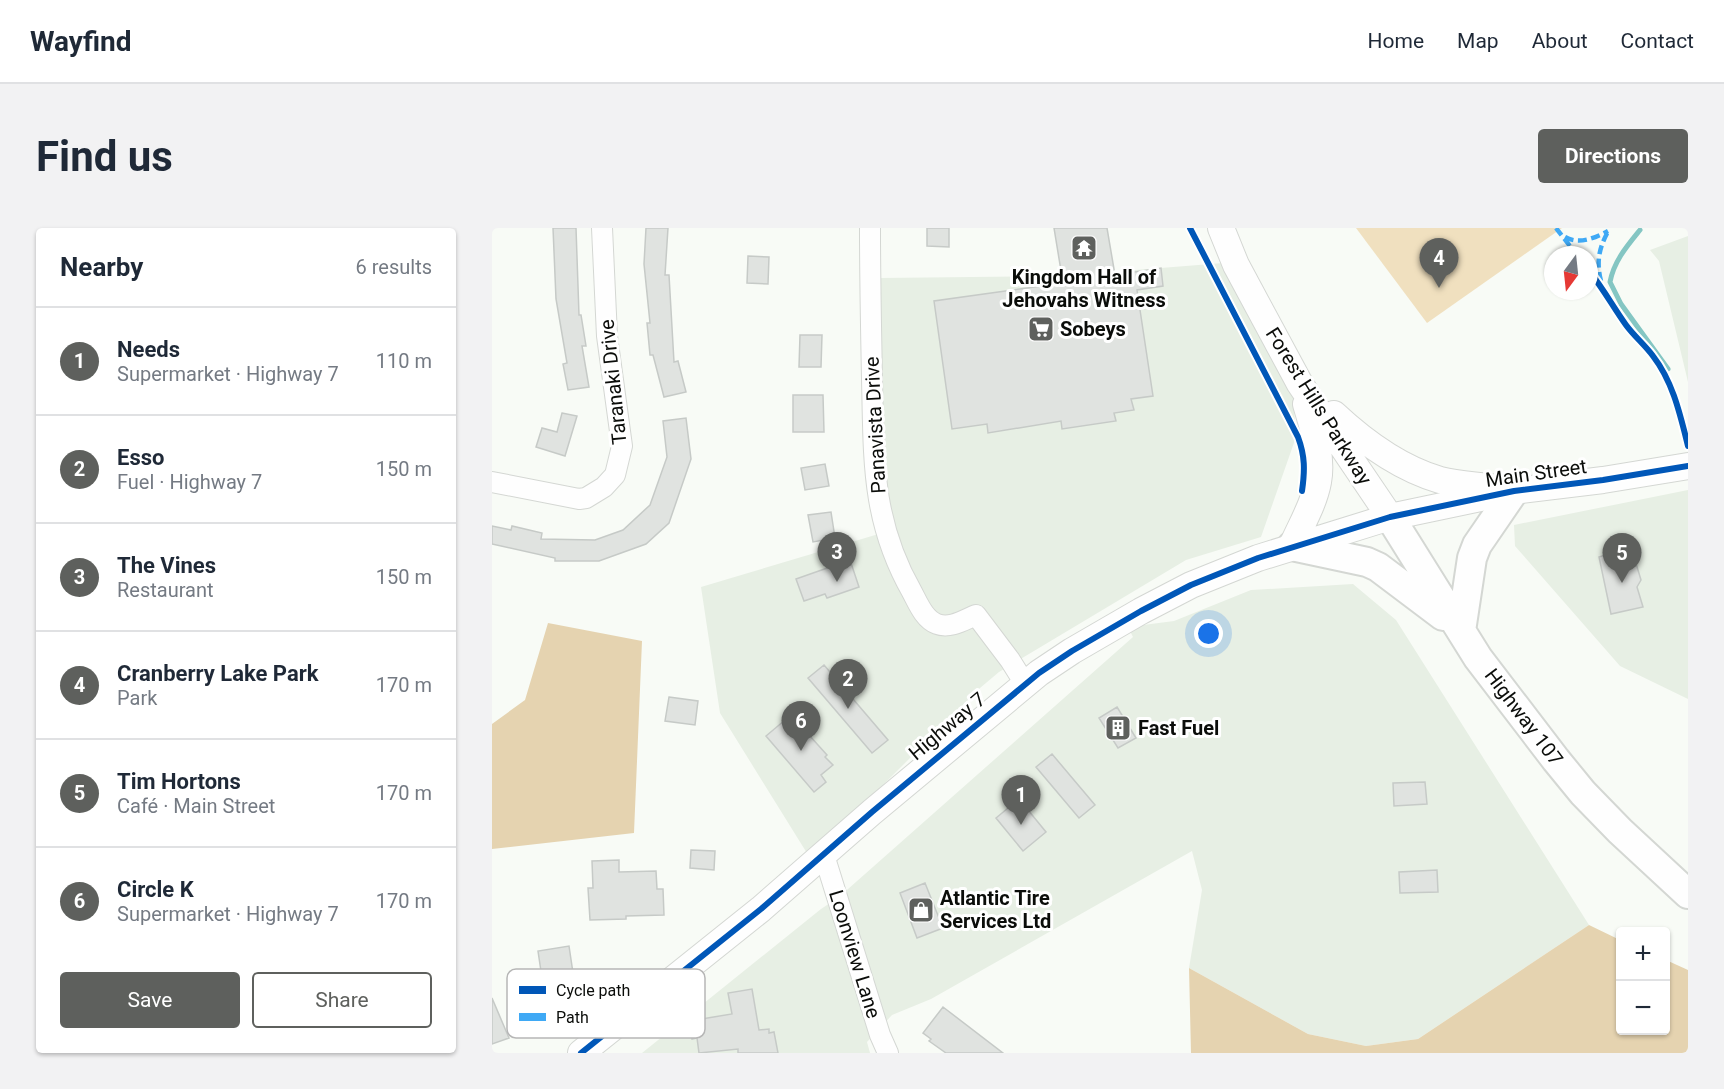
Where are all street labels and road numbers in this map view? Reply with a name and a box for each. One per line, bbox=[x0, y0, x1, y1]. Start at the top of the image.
street label: Taranaki Drive bbox=[594, 318, 632, 446]
street label: Forest Hills Parkway bbox=[1261, 323, 1377, 490]
street label: Panavista Drive bbox=[859, 356, 891, 494]
street label: Main Street bbox=[1484, 454, 1588, 492]
street label: Highway 107 bbox=[1480, 664, 1568, 770]
street label: Highway 7 bbox=[904, 687, 990, 765]
street label: Loonview Lane bbox=[824, 887, 886, 1021]

